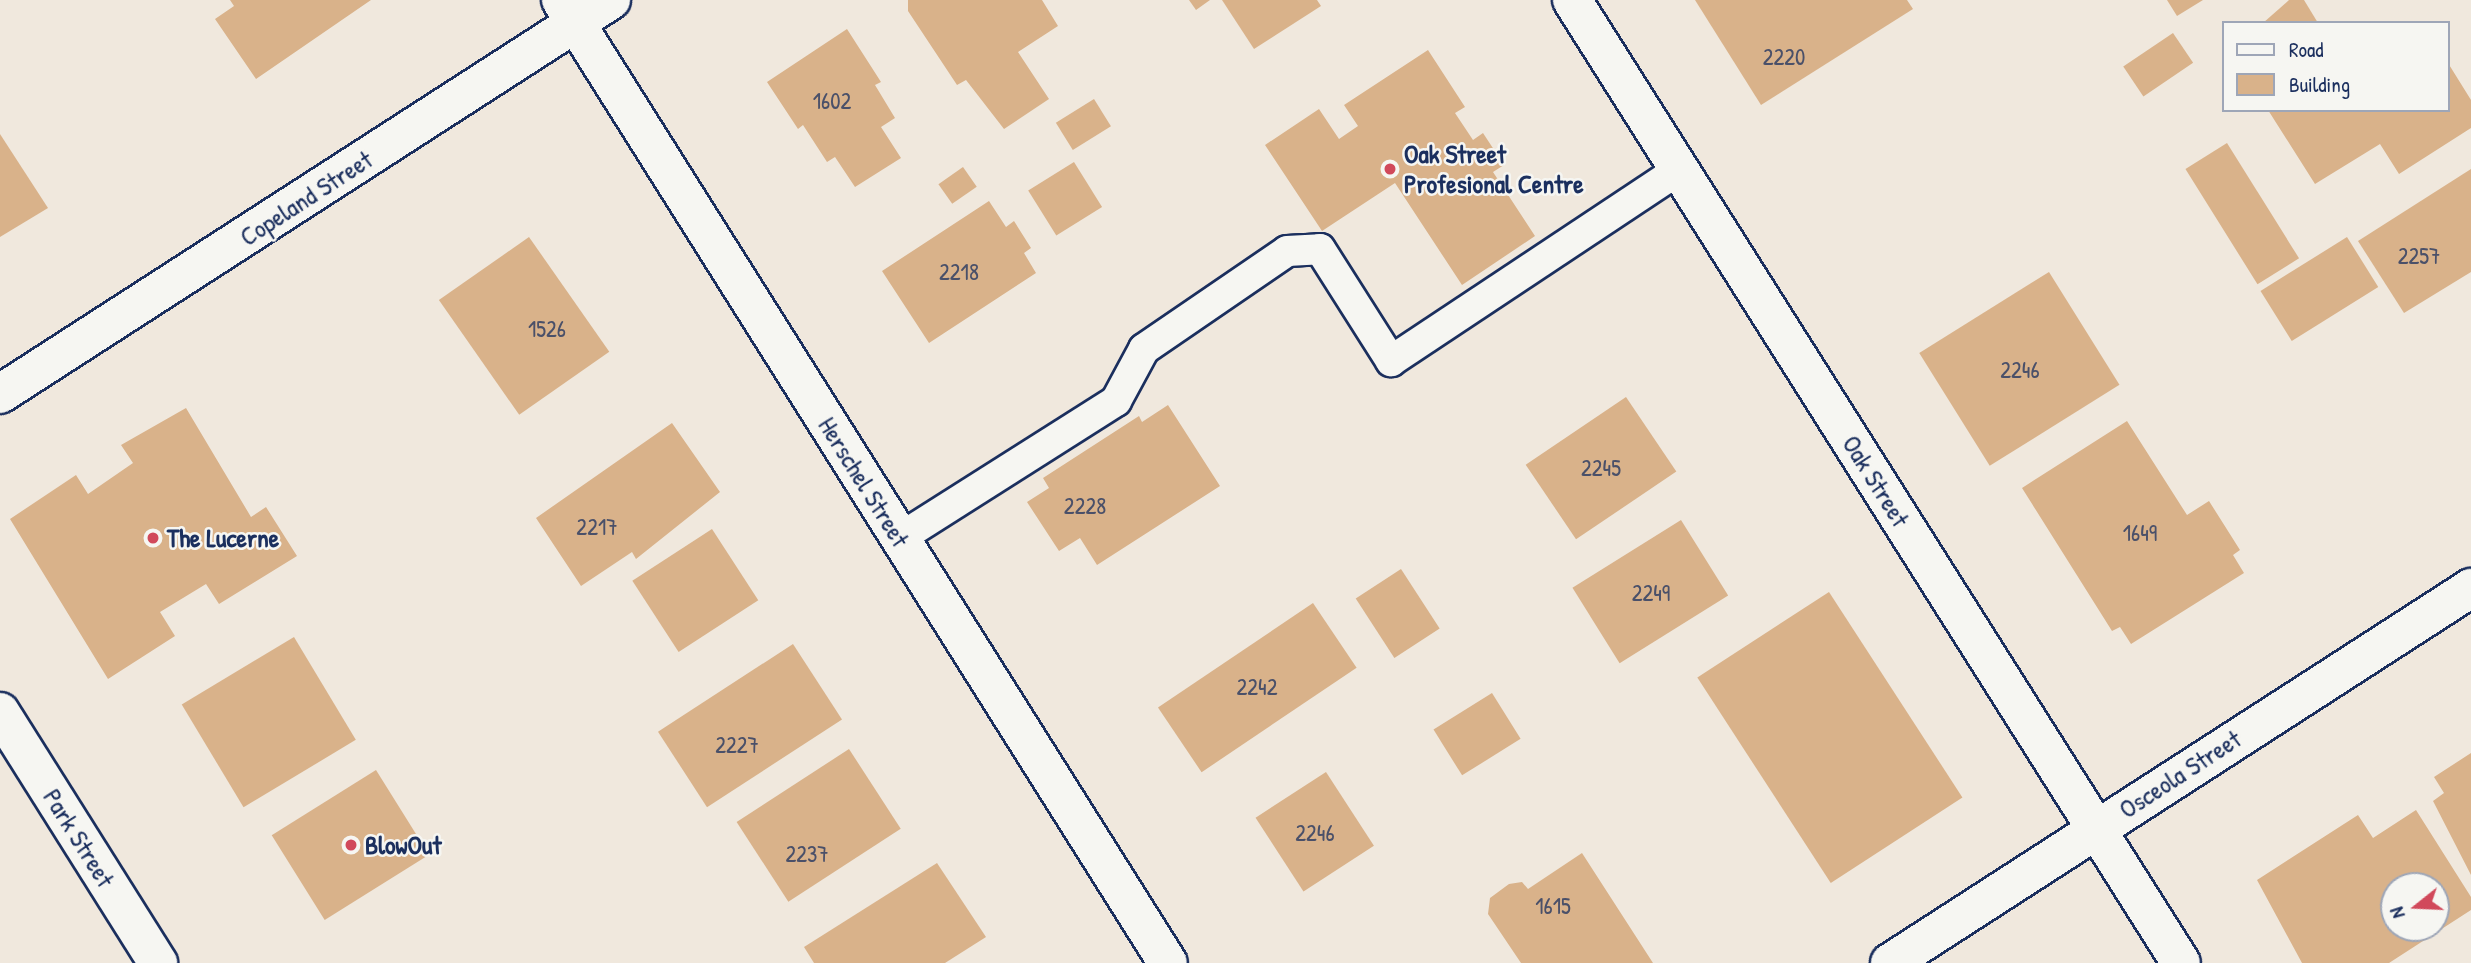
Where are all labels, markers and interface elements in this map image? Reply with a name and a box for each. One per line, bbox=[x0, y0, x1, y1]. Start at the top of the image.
legend bbox=[2222, 21, 2450, 112]
text: Road bbox=[2289, 35, 2323, 64]
house number: 2220 bbox=[1763, 43, 1805, 71]
text: Building bbox=[2289, 70, 2350, 99]
house number: 1602 bbox=[813, 87, 851, 115]
place label: Oak Street Profesional Centre bbox=[1404, 138, 1583, 200]
street label: Copeland Street bbox=[234, 144, 378, 252]
marker: Oak Street Profesional Centre bbox=[1382, 161, 1398, 177]
house number: 2257 bbox=[2398, 242, 2440, 270]
house number: 2218 bbox=[939, 258, 979, 286]
house number: 1526 bbox=[528, 315, 566, 343]
house number: 2246 bbox=[2000, 356, 2040, 384]
street label: Herschel Street bbox=[812, 411, 916, 553]
street label: Oak Street bbox=[1836, 430, 1916, 532]
house number: 2245 bbox=[1581, 454, 1621, 482]
house number: 2228 bbox=[1064, 492, 1106, 520]
house number: 2217 bbox=[576, 513, 618, 541]
house number: 1649 bbox=[2123, 519, 2157, 547]
place label: The Lucerne bbox=[167, 522, 279, 554]
marker: The Lucerne bbox=[145, 530, 161, 546]
house number: 2249 bbox=[1632, 579, 1670, 607]
house number: 2242 bbox=[1237, 673, 1277, 701]
street label: Osceola Street bbox=[2113, 723, 2247, 825]
house number: 2227 bbox=[715, 731, 759, 759]
street label: Park Street bbox=[37, 783, 121, 893]
house number: 2246 bbox=[1295, 819, 1335, 847]
place label: BlowOut bbox=[365, 829, 441, 861]
marker: BlowOut bbox=[343, 837, 359, 853]
house number: 2237 bbox=[785, 840, 829, 868]
north arrow bbox=[2380, 872, 2450, 942]
house number: 1615 bbox=[1535, 892, 1571, 920]
text: N bbox=[2383, 904, 2411, 922]

